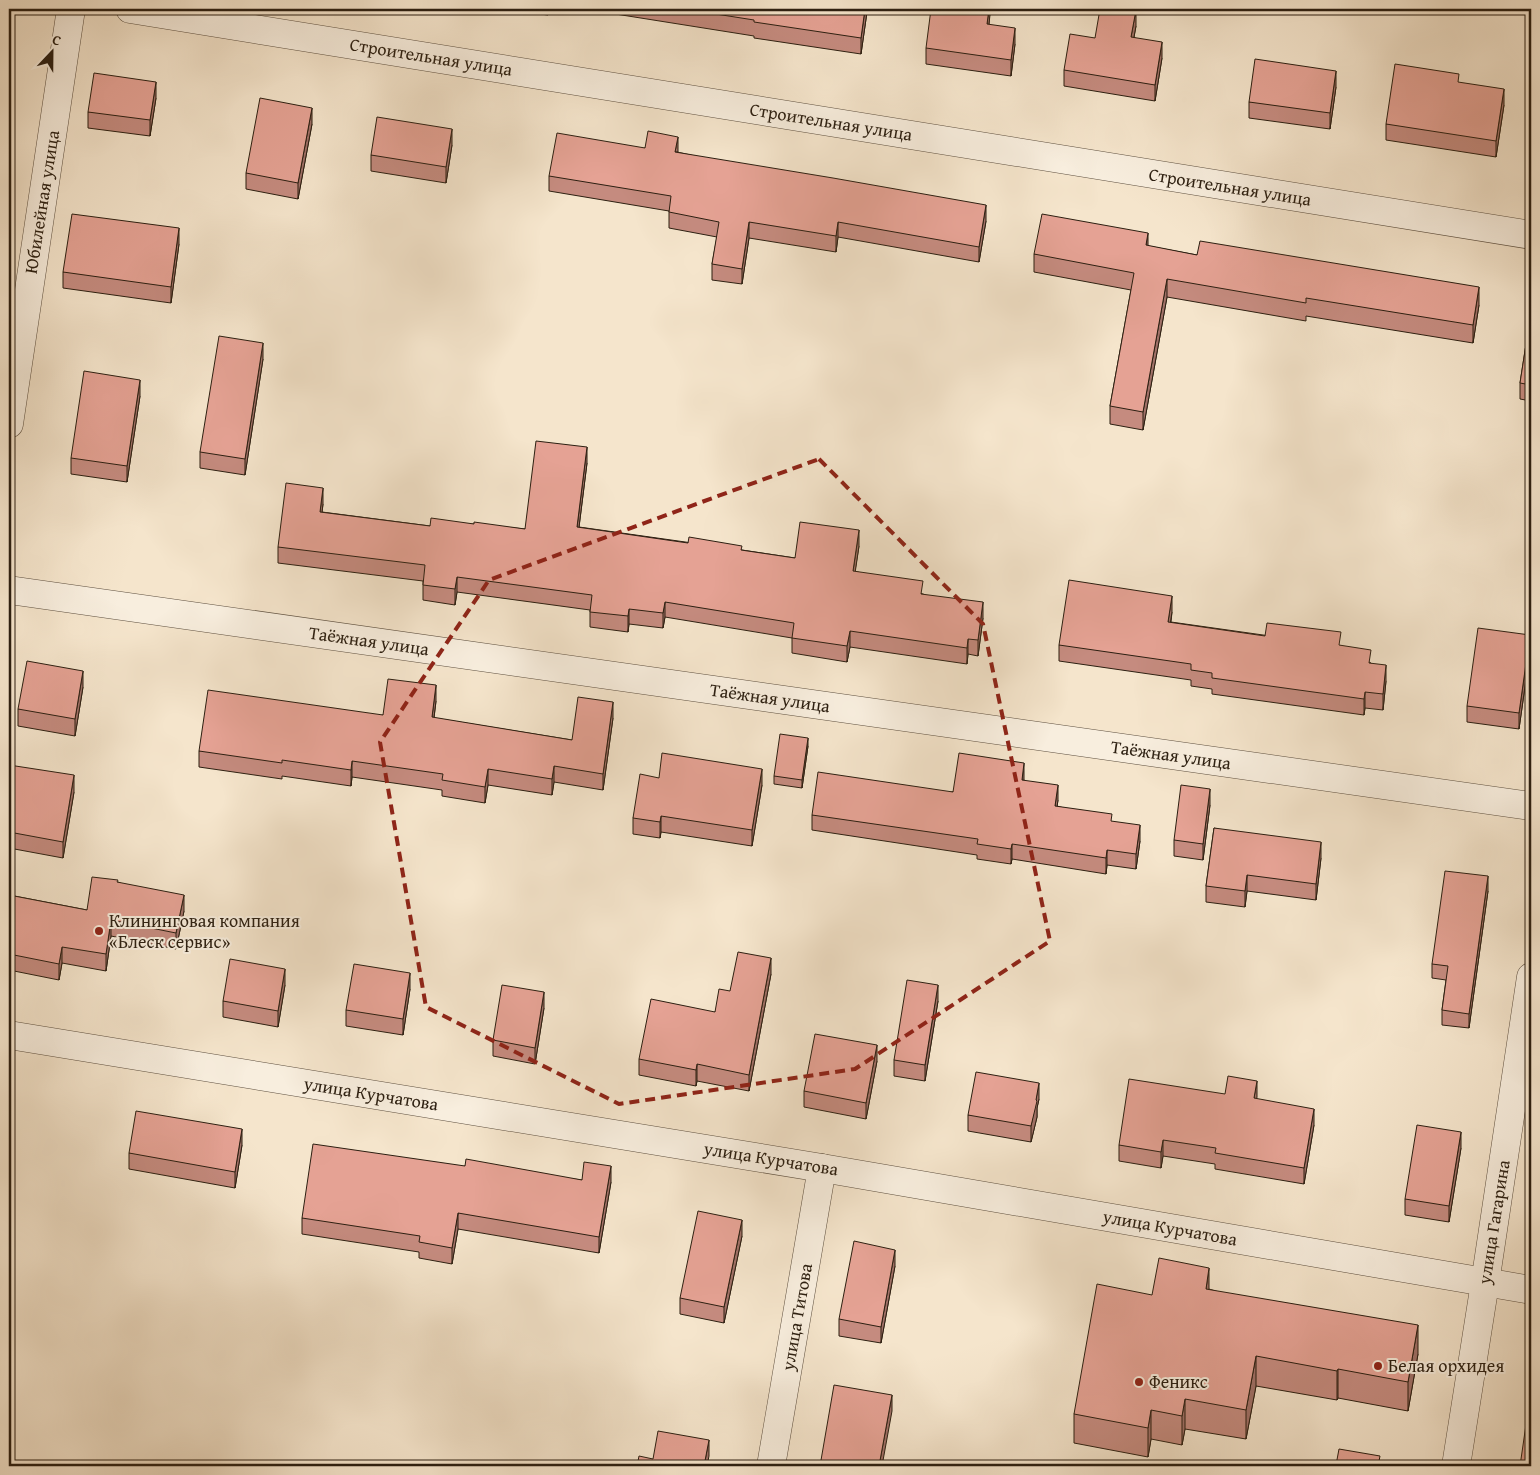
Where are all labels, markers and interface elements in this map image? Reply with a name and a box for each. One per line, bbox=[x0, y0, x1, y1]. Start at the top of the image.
north arrow bbox=[28, 28, 78, 78]
text: С bbox=[49, 29, 64, 51]
street label: Строительная улица bbox=[348, 30, 515, 83]
street label: Строительная улица bbox=[748, 95, 915, 148]
street label: Юбилейная улица bbox=[17, 128, 66, 276]
street label: Строительная улица bbox=[1147, 160, 1314, 213]
street label: Таёжная улица bbox=[307, 619, 431, 662]
street label: Таёжная улица bbox=[708, 676, 832, 719]
street label: Таёжная улица bbox=[1109, 733, 1233, 776]
place label: Клининговая компания «Блеск сервис» bbox=[109, 907, 300, 955]
marker: Клининговая компания «Блеск сервис» bbox=[93, 925, 105, 937]
street label: улица Курчатова bbox=[301, 1069, 441, 1118]
street label: улица Курчатова bbox=[701, 1134, 841, 1183]
street label: улица Гагарина bbox=[1470, 1157, 1517, 1287]
street label: улица Курчатова bbox=[1100, 1202, 1240, 1253]
street label: улица Титова bbox=[774, 1261, 819, 1374]
place label: Белая орхидея bbox=[1388, 1352, 1504, 1379]
marker: Белая орхидея bbox=[1372, 1360, 1384, 1372]
place label: Феникс bbox=[1149, 1368, 1208, 1395]
marker: Феникс bbox=[1133, 1376, 1145, 1388]

